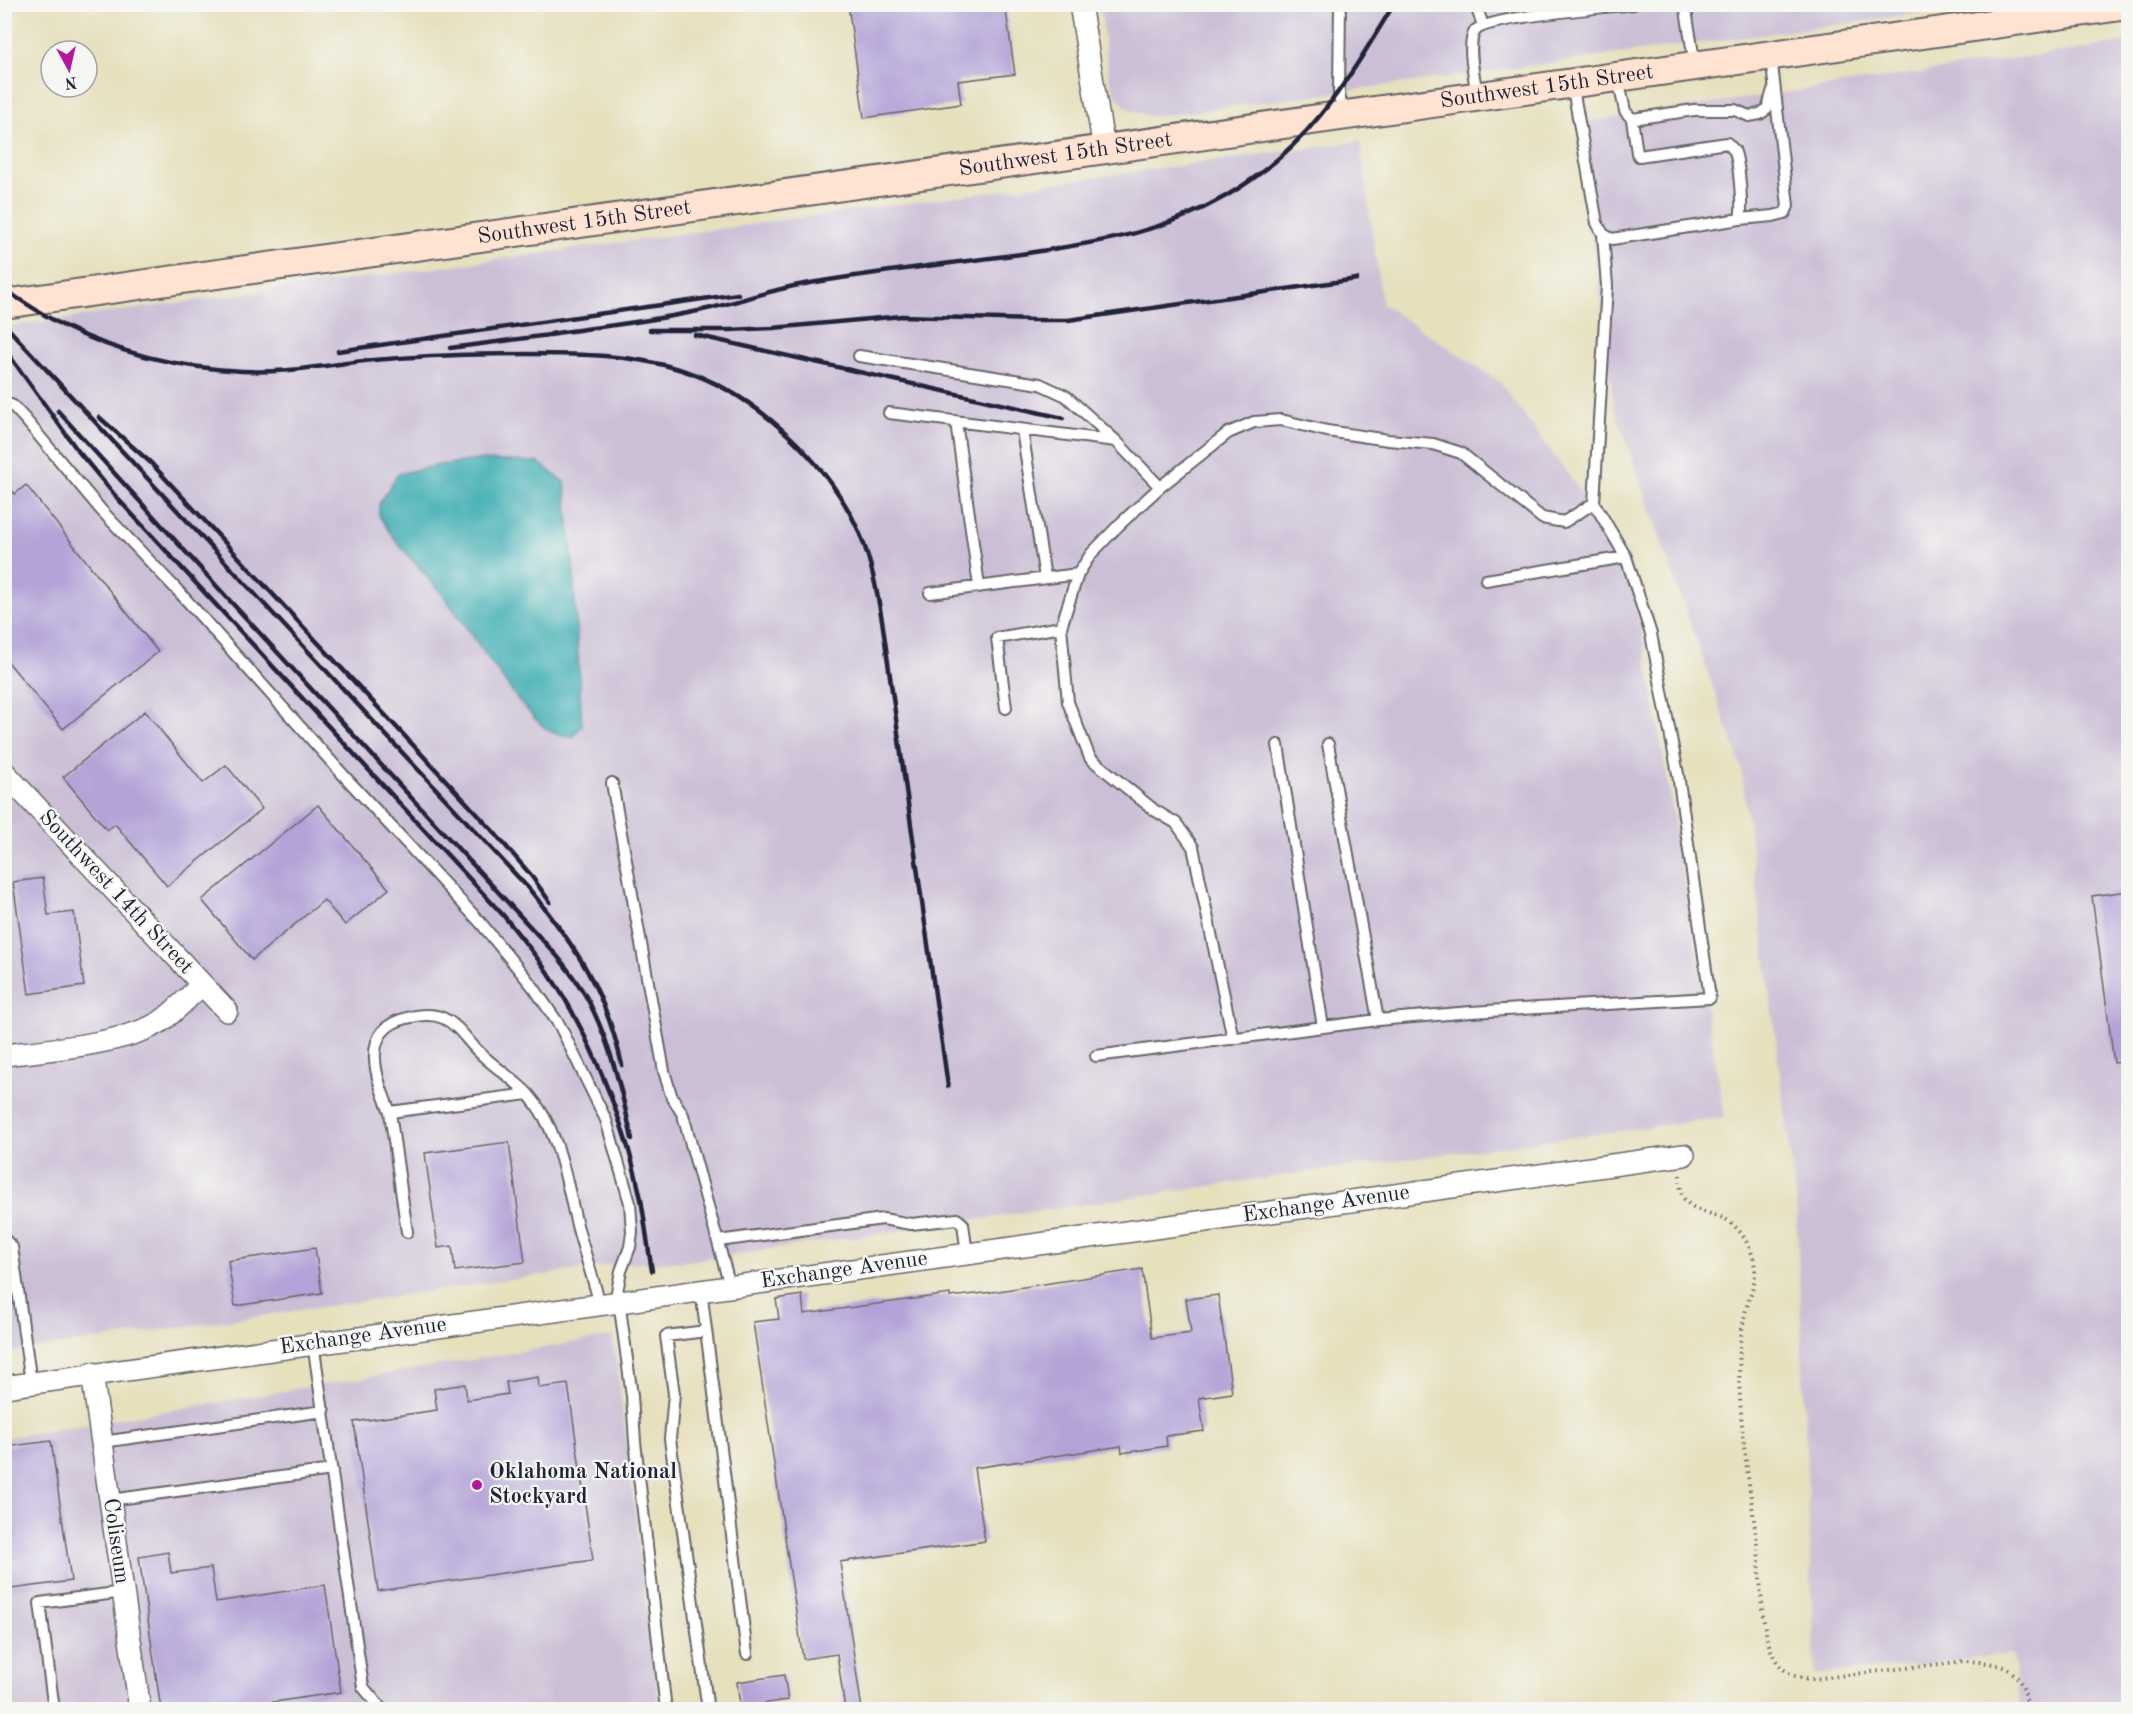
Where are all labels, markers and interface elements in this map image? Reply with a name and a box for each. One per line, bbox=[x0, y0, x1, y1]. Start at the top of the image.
north arrow bbox=[39, 39, 99, 99]
street label: Southwest 15th Street bbox=[1439, 61, 1655, 113]
text: N bbox=[63, 73, 78, 91]
street label: Southwest 15th Street bbox=[957, 129, 1174, 180]
street label: Southwest 15th Street bbox=[476, 196, 692, 248]
street label: Southwest 14th Street bbox=[35, 806, 197, 978]
street label: Exchange Avenue bbox=[1241, 1181, 1411, 1227]
street label: Exchange Avenue bbox=[759, 1247, 929, 1293]
street label: Exchange Avenue bbox=[278, 1313, 448, 1359]
place label: Oklahoma National Stockyard bbox=[489, 1461, 677, 1508]
marker: Oklahoma National Stockyard bbox=[470, 1478, 484, 1492]
street label: Coliseum bbox=[99, 1497, 133, 1585]

